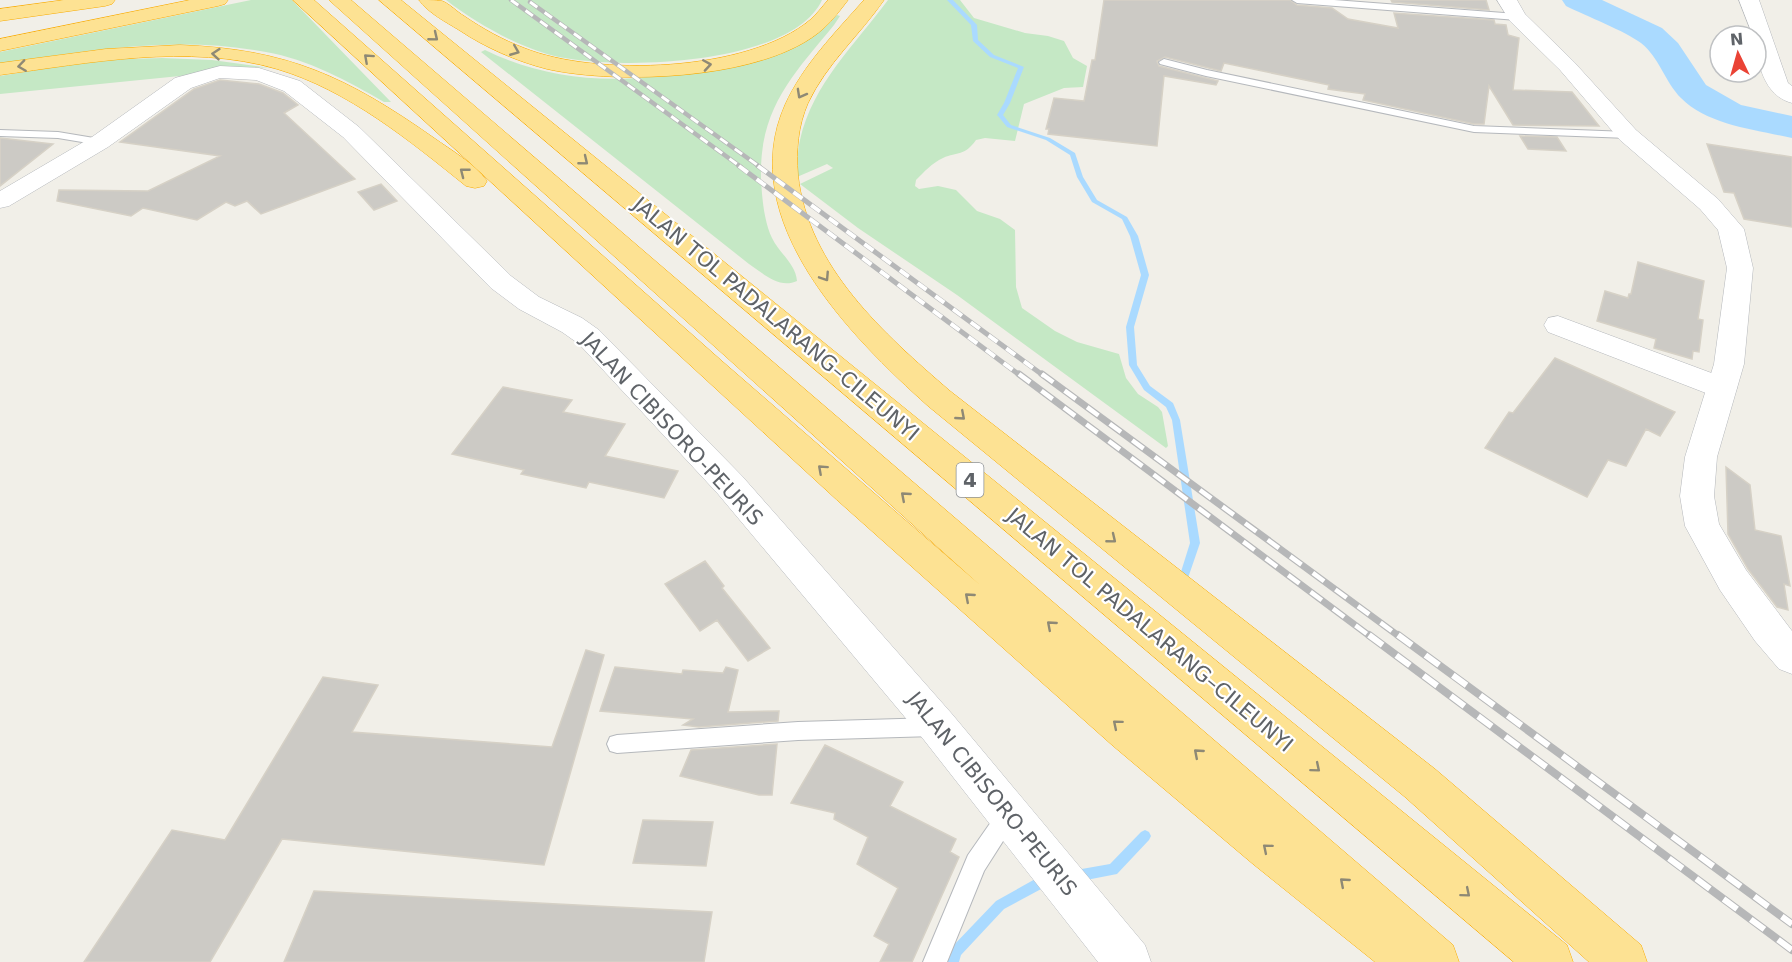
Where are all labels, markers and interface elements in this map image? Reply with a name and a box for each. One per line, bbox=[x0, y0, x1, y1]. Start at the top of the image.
north arrow bbox=[1708, 24, 1768, 84]
one-way arrow bbox=[427, 30, 438, 41]
text: N bbox=[1729, 30, 1744, 50]
one-way arrow bbox=[509, 44, 520, 56]
one-way arrow bbox=[211, 48, 220, 61]
one-way arrow bbox=[364, 54, 375, 65]
one-way arrow bbox=[17, 59, 26, 71]
one-way arrow bbox=[702, 60, 712, 72]
one-way arrow bbox=[797, 87, 808, 98]
one-way arrow bbox=[577, 154, 588, 165]
one-way arrow bbox=[459, 168, 470, 179]
street label: JALAN TOL PADALARANG–CILEUNYI bbox=[627, 191, 924, 446]
one-way arrow bbox=[818, 271, 830, 281]
street label: JALAN CIBISORO-PEURIS bbox=[575, 326, 768, 530]
one-way arrow bbox=[954, 408, 965, 419]
road number: 4 bbox=[956, 463, 984, 497]
one-way arrow bbox=[818, 465, 828, 476]
one-way arrow bbox=[901, 492, 912, 503]
street label: JALAN TOL PADALARANG–CILEUNYI bbox=[1001, 502, 1298, 757]
one-way arrow bbox=[1105, 532, 1116, 543]
one-way arrow bbox=[965, 593, 976, 604]
one-way arrow bbox=[1047, 621, 1058, 632]
street label: JALAN CIBISORO-PEURIS bbox=[901, 686, 1082, 901]
one-way arrow bbox=[1113, 720, 1124, 731]
one-way arrow bbox=[1194, 749, 1205, 760]
one-way arrow bbox=[1309, 761, 1320, 772]
one-way arrow bbox=[1263, 845, 1274, 856]
one-way arrow bbox=[1340, 878, 1351, 889]
one-way arrow bbox=[1459, 886, 1470, 897]

